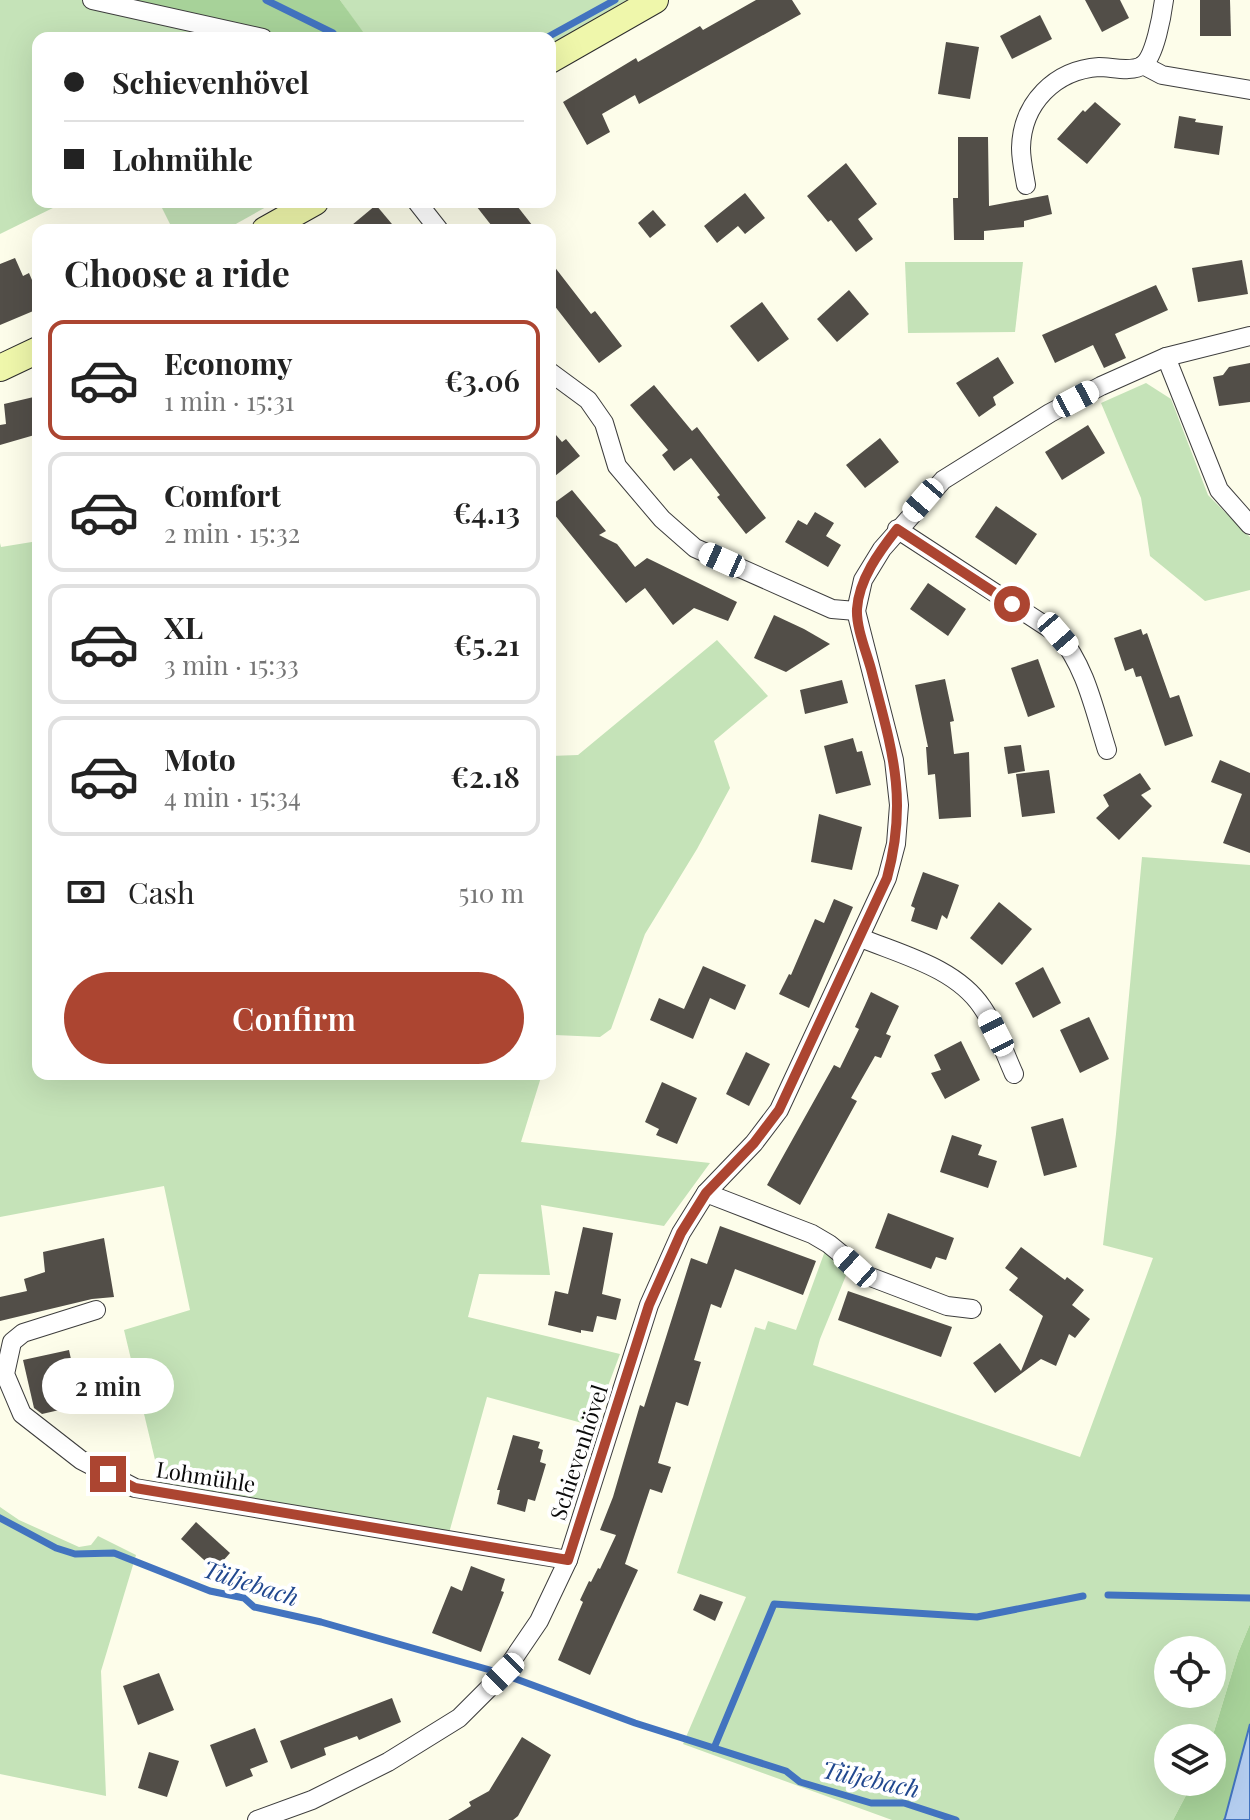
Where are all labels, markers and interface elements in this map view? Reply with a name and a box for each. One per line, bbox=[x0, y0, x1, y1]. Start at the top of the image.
text: Schievenhövel bbox=[112, 62, 309, 102]
text: Lohmühle bbox=[112, 139, 253, 179]
text: Choose a ride bbox=[64, 248, 290, 296]
text: Economy bbox=[164, 343, 293, 383]
icon: car bbox=[68, 344, 140, 416]
text: €3.06 bbox=[444, 360, 520, 400]
car bbox=[1049, 377, 1103, 421]
text: 1 min · 15:31 bbox=[164, 383, 295, 418]
car bbox=[898, 474, 948, 526]
text: Comfort bbox=[164, 475, 281, 515]
icon: car bbox=[68, 476, 140, 548]
text: €4.13 bbox=[453, 492, 520, 532]
text: 2 min · 15:32 bbox=[164, 515, 300, 550]
car bbox=[695, 539, 749, 581]
route start bbox=[994, 586, 1030, 622]
text: XL bbox=[164, 607, 203, 647]
icon: car bbox=[68, 608, 140, 680]
car bbox=[1033, 608, 1083, 660]
text: €5.21 bbox=[453, 624, 520, 664]
text: 3 min · 15:33 bbox=[164, 647, 299, 682]
text: Moto bbox=[164, 739, 236, 779]
icon: car bbox=[68, 740, 140, 812]
text: €2.18 bbox=[450, 756, 520, 796]
text: 4 min · 15:34 bbox=[164, 779, 301, 814]
icon: cash bbox=[64, 870, 108, 914]
text: Cash bbox=[128, 872, 195, 912]
text: 510 m bbox=[458, 875, 524, 910]
button: Confirm bbox=[64, 972, 524, 1064]
car bbox=[974, 1006, 1018, 1060]
car bbox=[829, 1242, 881, 1292]
callout: 2 min bbox=[42, 1358, 174, 1414]
text: 2 min bbox=[75, 1368, 141, 1403]
street label: Schievenhövel bbox=[542, 1380, 614, 1524]
street label: Lohmühle bbox=[154, 1453, 258, 1499]
route end bbox=[90, 1456, 126, 1492]
water label: Tüljebach bbox=[199, 1551, 303, 1613]
map controls bbox=[1154, 1636, 1226, 1796]
button: locate bbox=[1154, 1636, 1226, 1708]
car bbox=[478, 1649, 528, 1699]
button: layers bbox=[1154, 1724, 1226, 1796]
water label: Tüljebach bbox=[819, 1752, 923, 1804]

